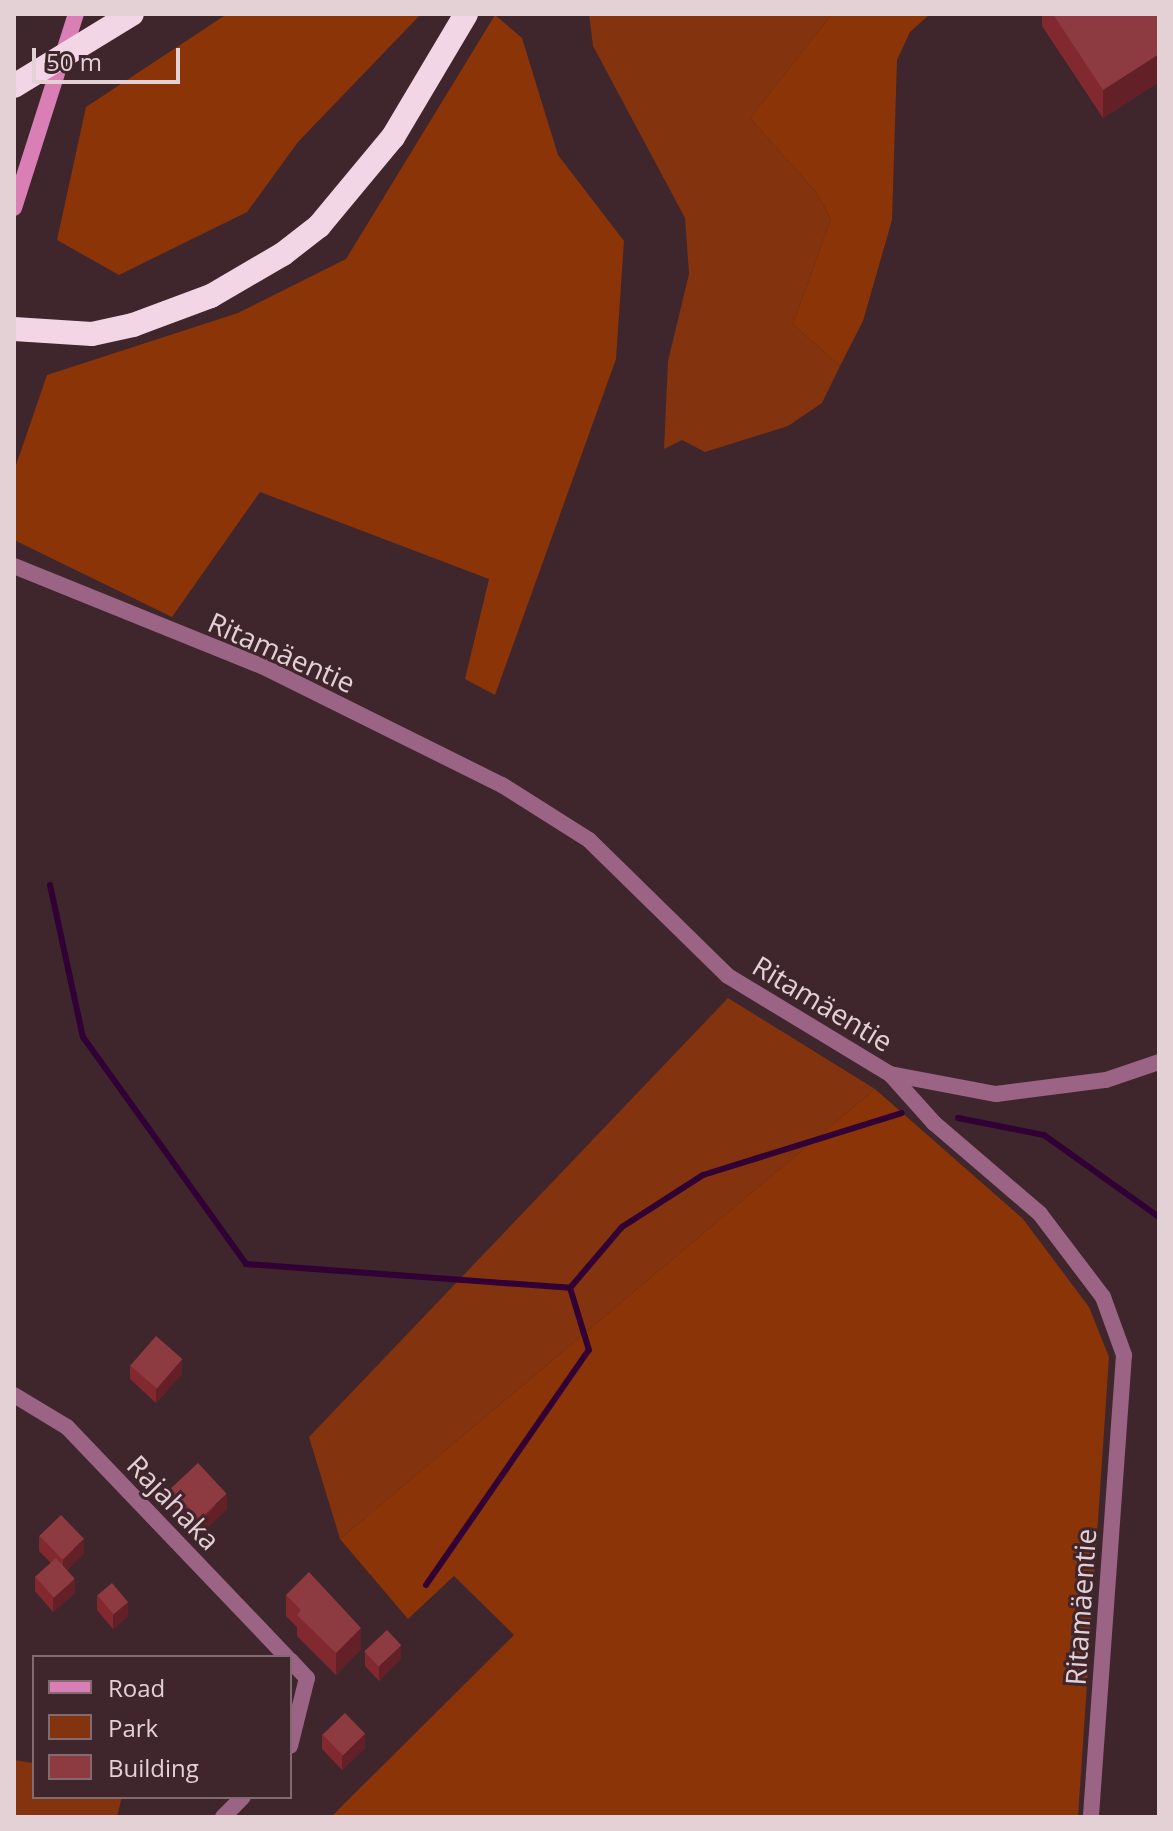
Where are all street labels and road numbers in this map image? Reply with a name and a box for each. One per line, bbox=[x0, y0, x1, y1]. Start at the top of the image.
street label: Ritamäentie bbox=[203, 605, 361, 699]
street label: Ritamäentie bbox=[747, 948, 899, 1058]
street label: Rajahaka bbox=[121, 1448, 227, 1556]
street label: Ritamäentie bbox=[1058, 1528, 1102, 1686]

